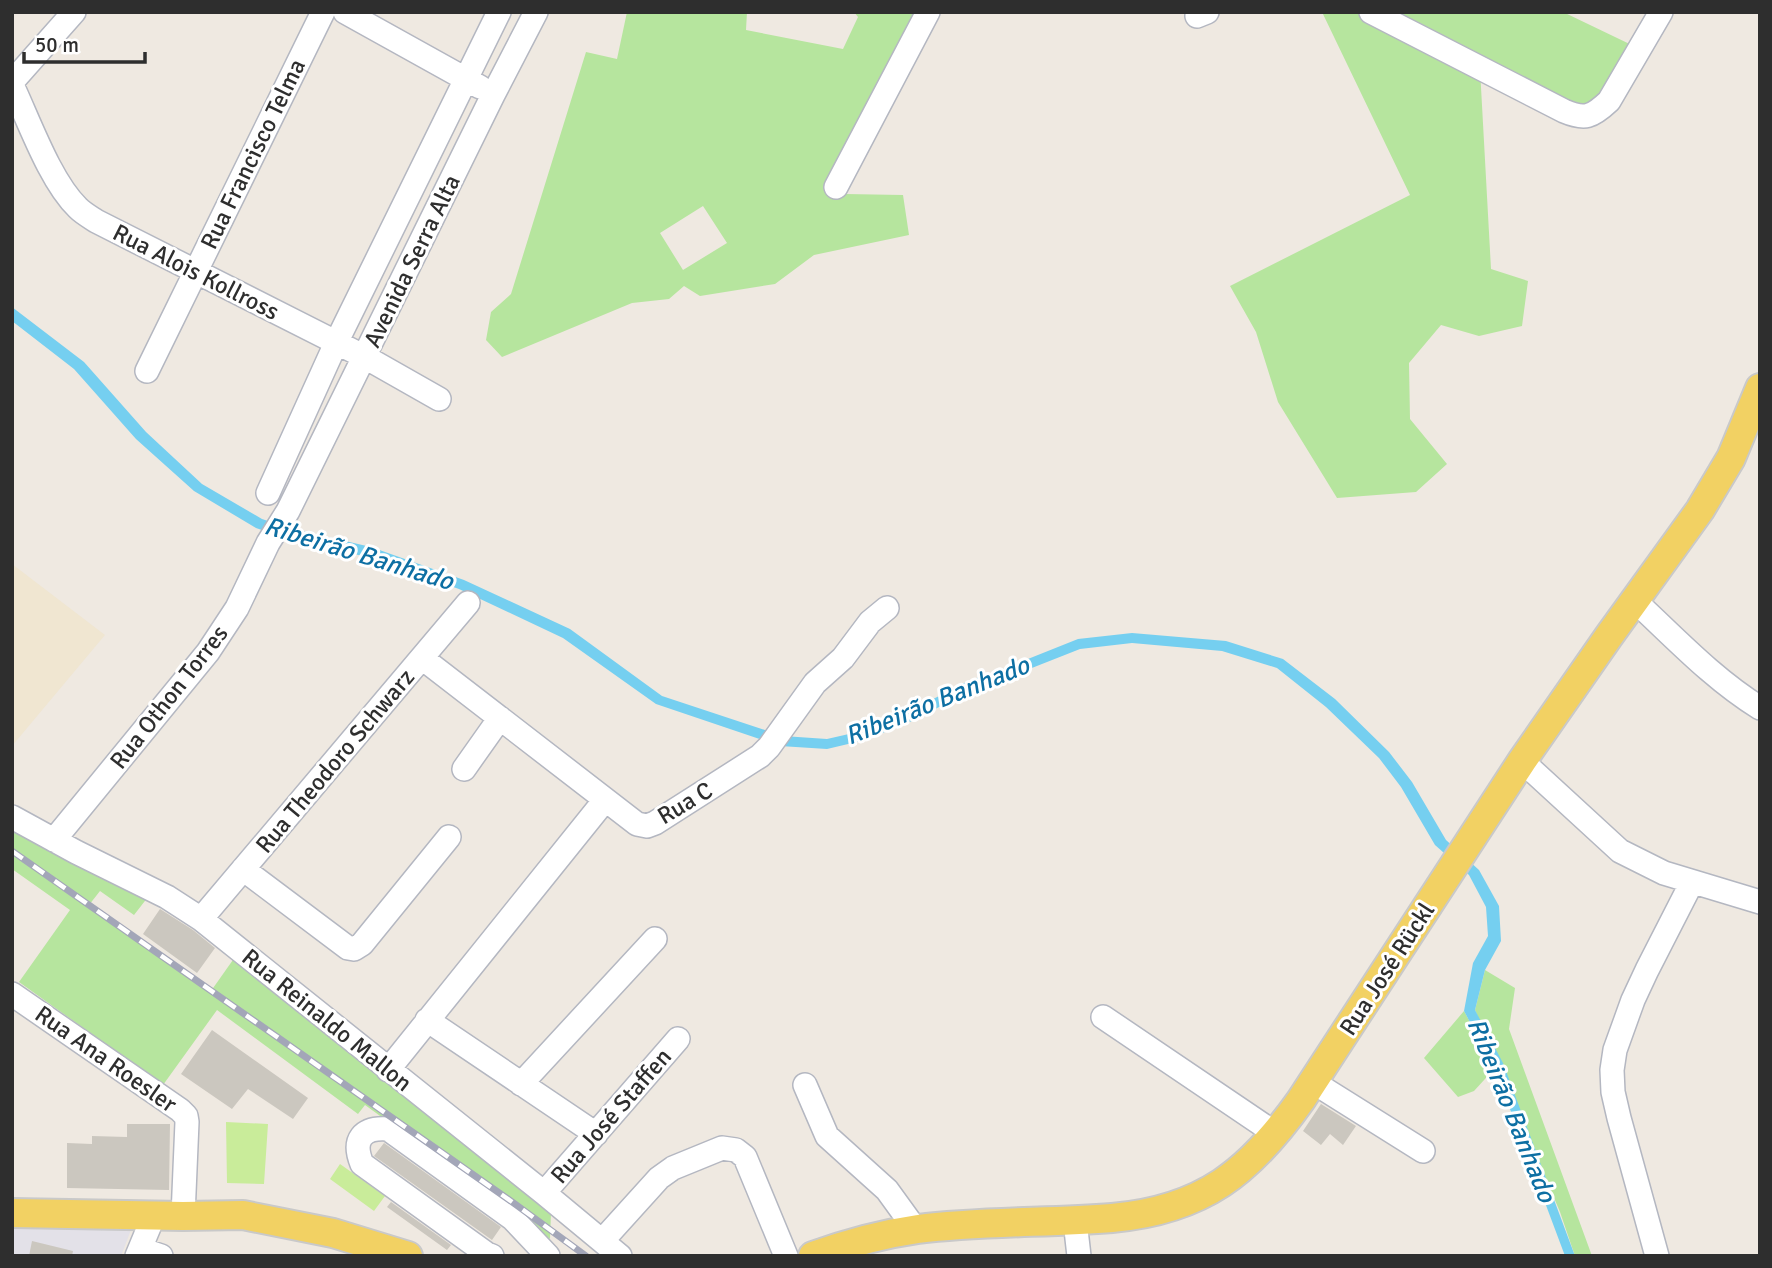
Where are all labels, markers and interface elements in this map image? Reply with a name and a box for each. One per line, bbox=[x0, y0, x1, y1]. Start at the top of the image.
scale bar bbox=[24, 21, 145, 65]
text: 50 m bbox=[35, 32, 79, 58]
street label: Rua Francisco Telma bbox=[194, 54, 312, 254]
street label: Avenida Serra Alta bbox=[357, 170, 467, 352]
street label: Rua Alois Kollross bbox=[108, 217, 284, 327]
water label: Ribeirão Banhado bbox=[260, 510, 458, 598]
street label: Rua Othon Torres bbox=[103, 619, 235, 775]
water label: Ribeirão Banhado bbox=[841, 649, 1035, 752]
street label: Rua Theodoro Schwarz bbox=[249, 663, 421, 859]
street label: Rua C bbox=[652, 775, 718, 831]
street label: Rua José Rückl bbox=[1333, 897, 1441, 1041]
street label: Rua Reinaldo Mallon bbox=[236, 942, 418, 1098]
street label: Rua Ana Roesler bbox=[29, 999, 183, 1119]
water label: Ribeirão Banhado bbox=[1460, 1014, 1563, 1208]
street label: Rua José Staffen bbox=[544, 1042, 678, 1190]

